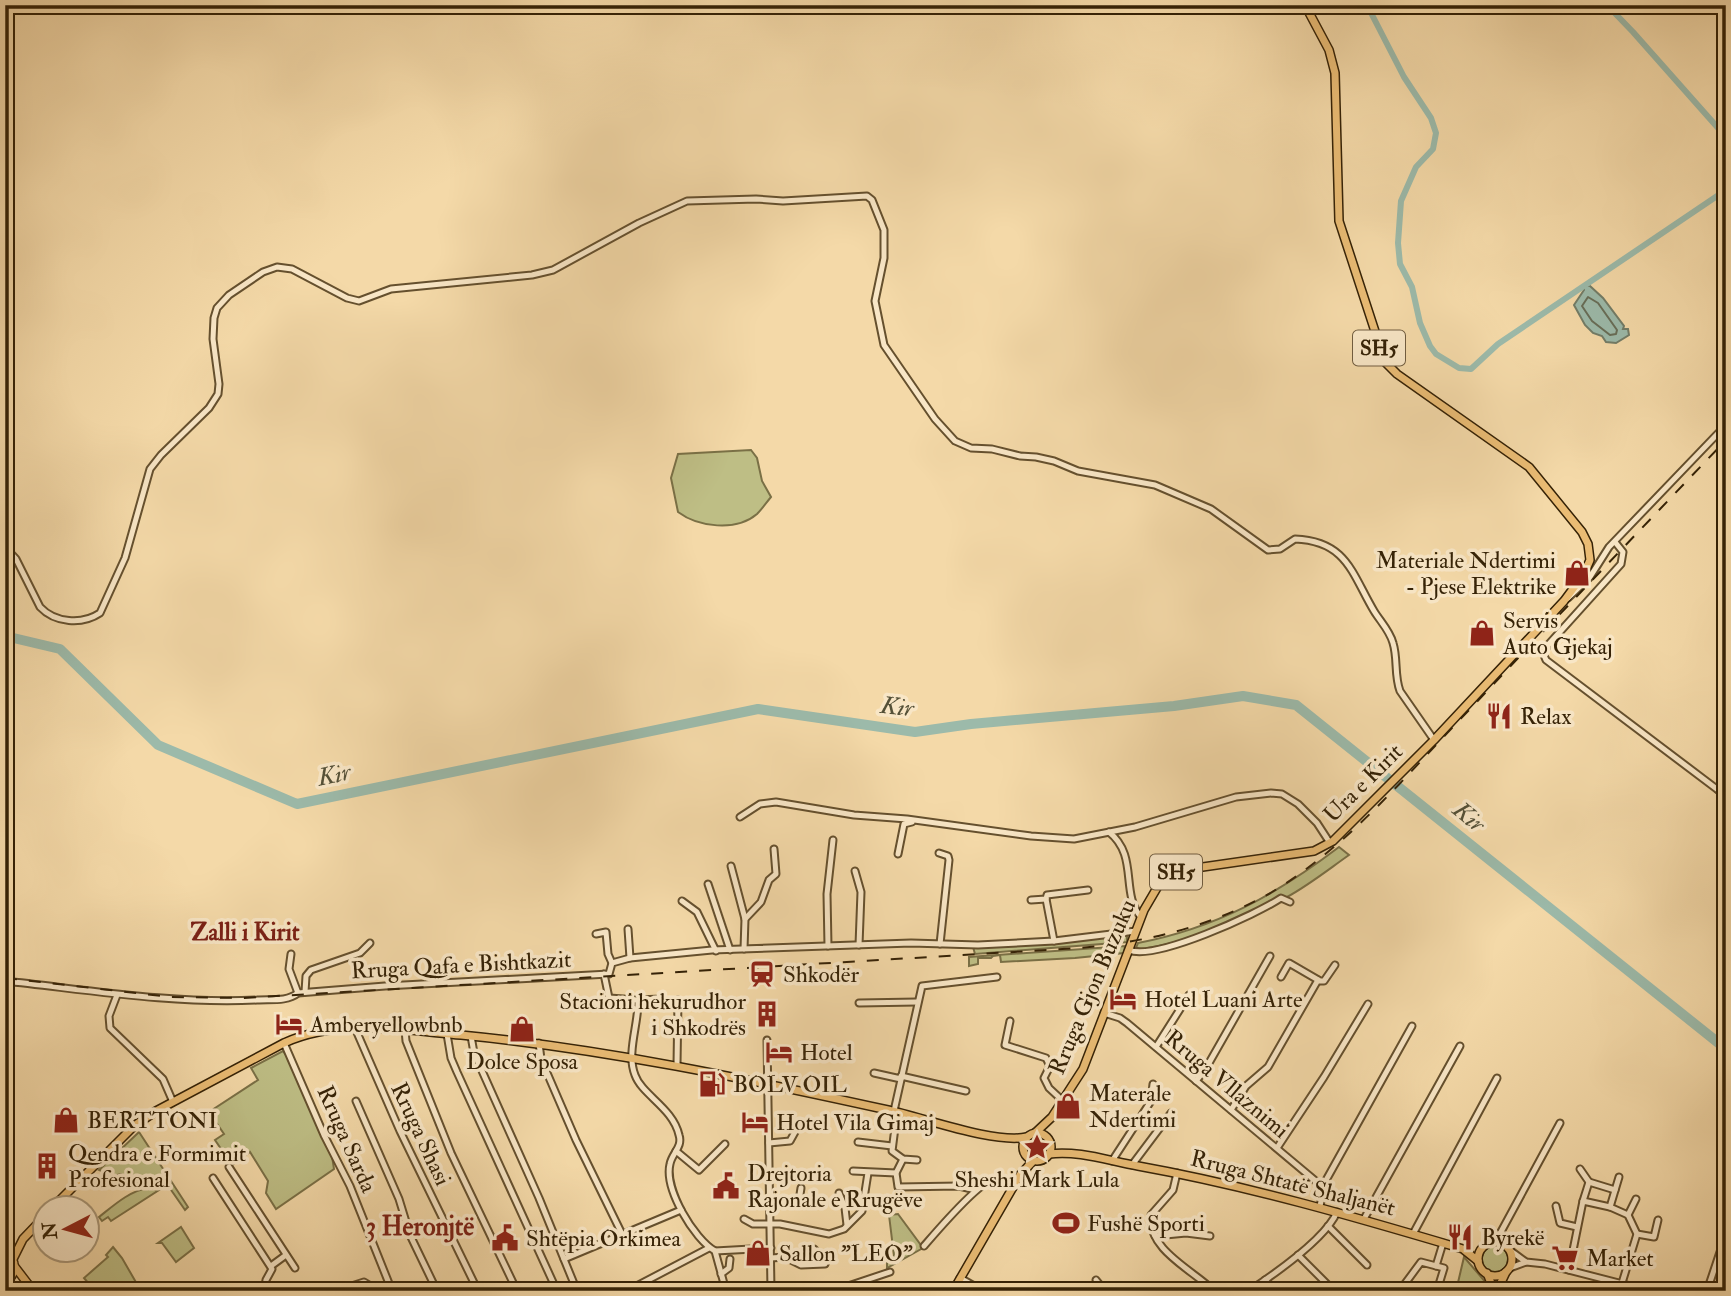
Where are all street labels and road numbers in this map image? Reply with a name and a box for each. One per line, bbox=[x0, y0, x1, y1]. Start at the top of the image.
road number: SH5 bbox=[1353, 330, 1405, 366]
street label: Ura e Kirit bbox=[1317, 737, 1409, 829]
road number: SH5 bbox=[1150, 854, 1202, 890]
street label: Rruga Gjon Buzuku bbox=[1042, 895, 1142, 1079]
street label: Rruga Qafa e Bishtkazit bbox=[350, 945, 572, 985]
street label: Rruga Vllaznimi bbox=[1159, 1024, 1295, 1144]
street label: Rruga Shasi bbox=[384, 1078, 458, 1190]
street label: Rruga Sarda bbox=[311, 1081, 384, 1197]
street label: Rruga Shtatë Shaljanët bbox=[1188, 1144, 1398, 1222]

